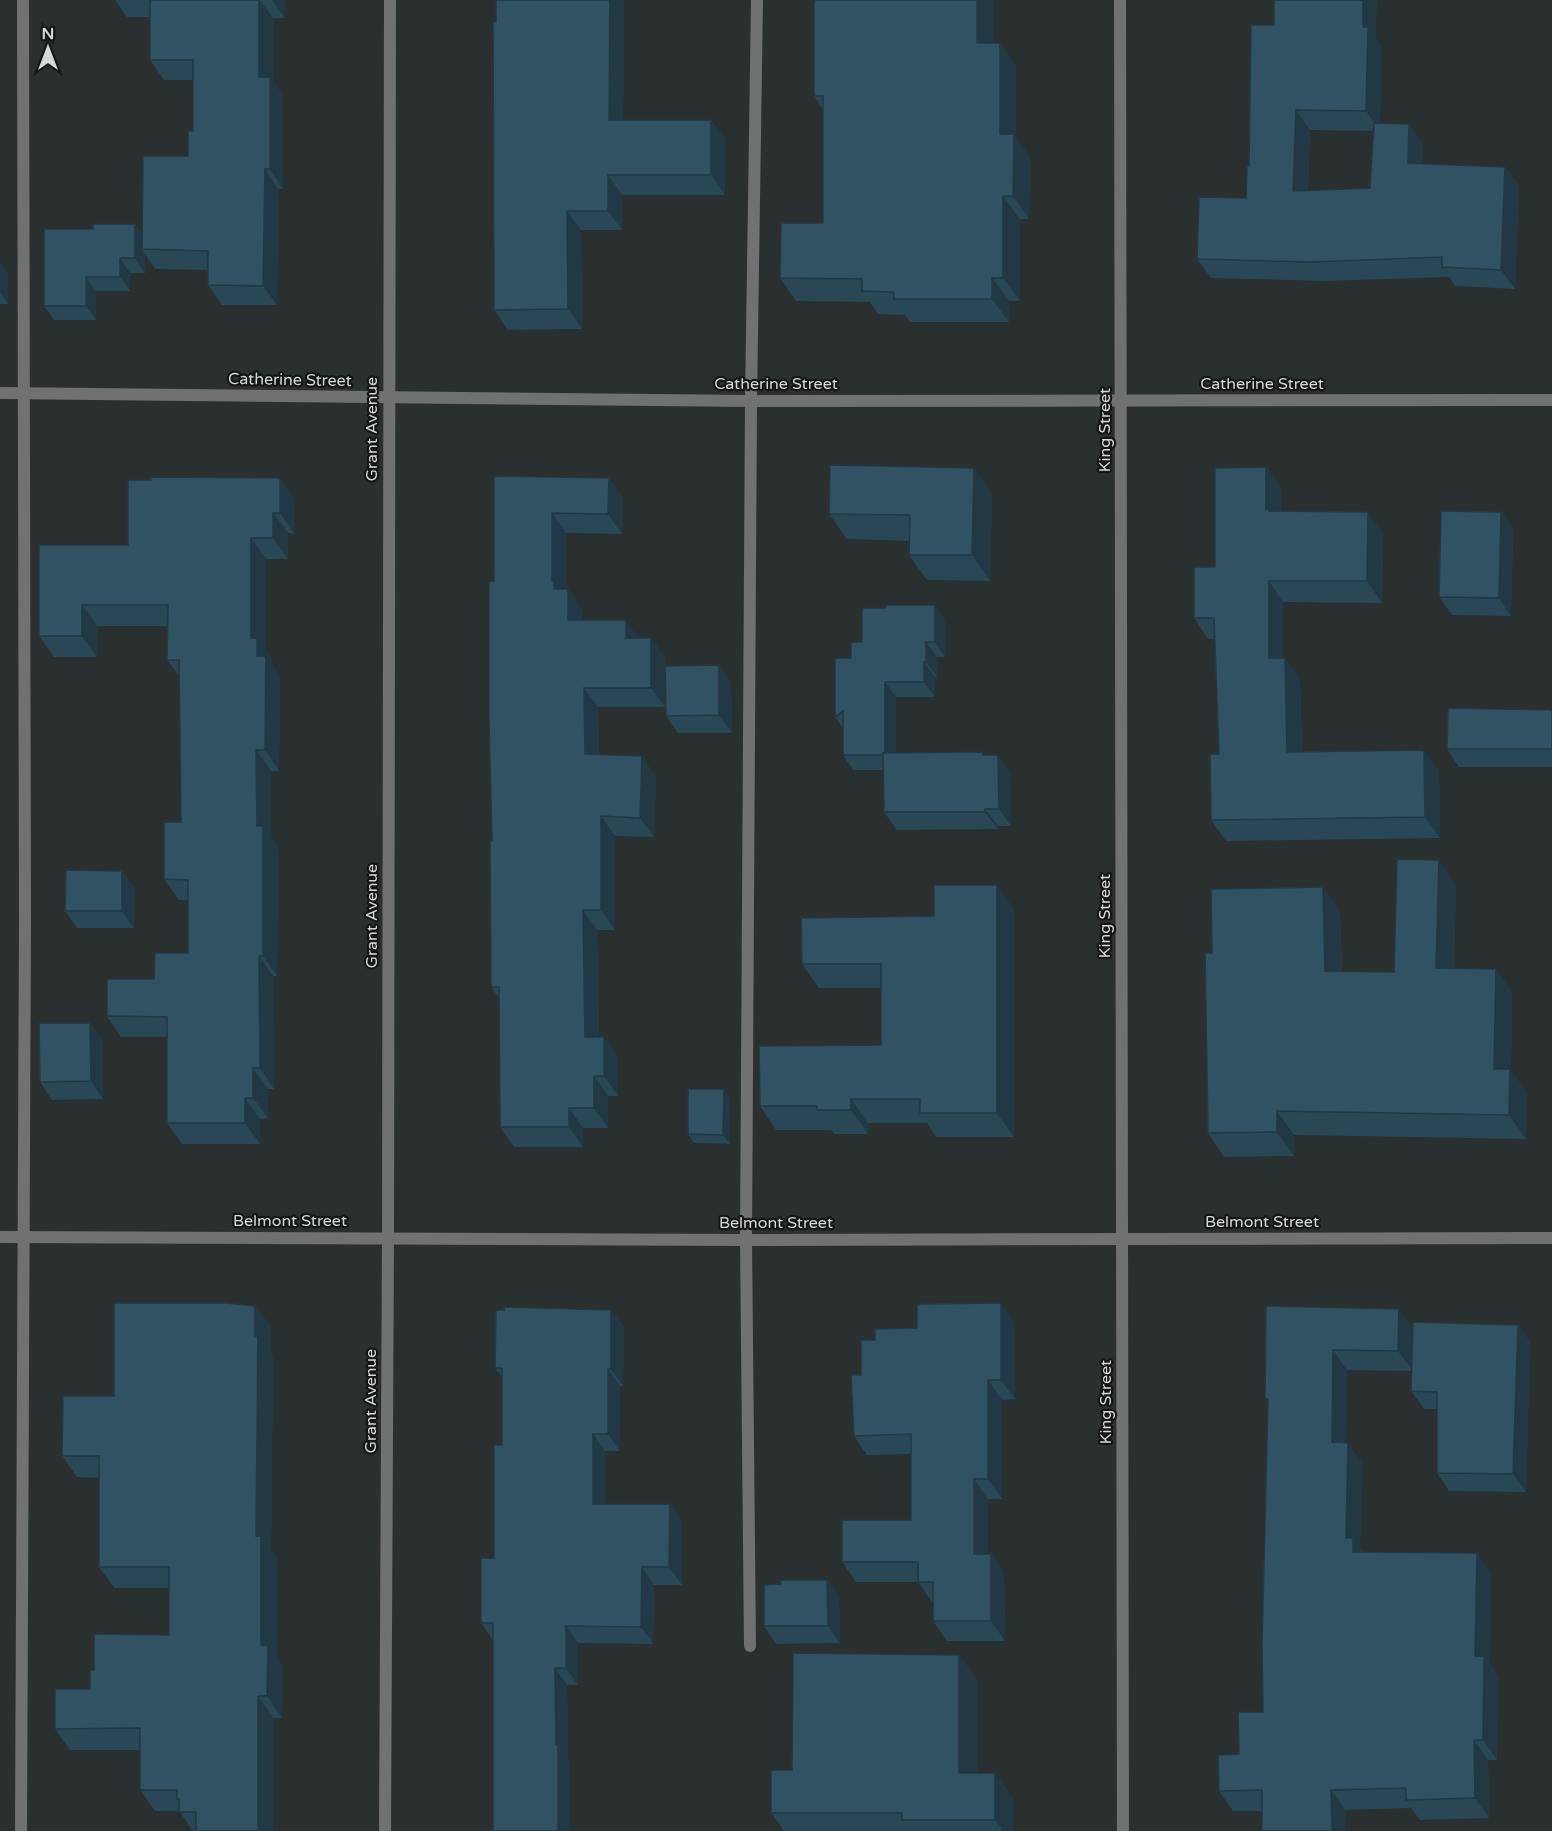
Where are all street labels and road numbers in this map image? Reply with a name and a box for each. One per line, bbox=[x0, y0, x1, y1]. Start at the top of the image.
street label: Catherine Street bbox=[228, 369, 352, 391]
street label: Catherine Street bbox=[714, 374, 838, 394]
street label: Catherine Street bbox=[1200, 374, 1324, 394]
street label: Grant Avenue bbox=[362, 377, 382, 481]
street label: King Street bbox=[1095, 388, 1115, 472]
street label: Grant Avenue bbox=[362, 864, 382, 968]
street label: King Street bbox=[1095, 874, 1115, 958]
street label: Belmont Street bbox=[233, 1211, 347, 1231]
street label: Belmont Street bbox=[1205, 1212, 1319, 1232]
street label: Belmont Street bbox=[719, 1213, 833, 1233]
street label: Grant Avenue bbox=[361, 1349, 381, 1453]
street label: King Street bbox=[1096, 1360, 1116, 1444]

